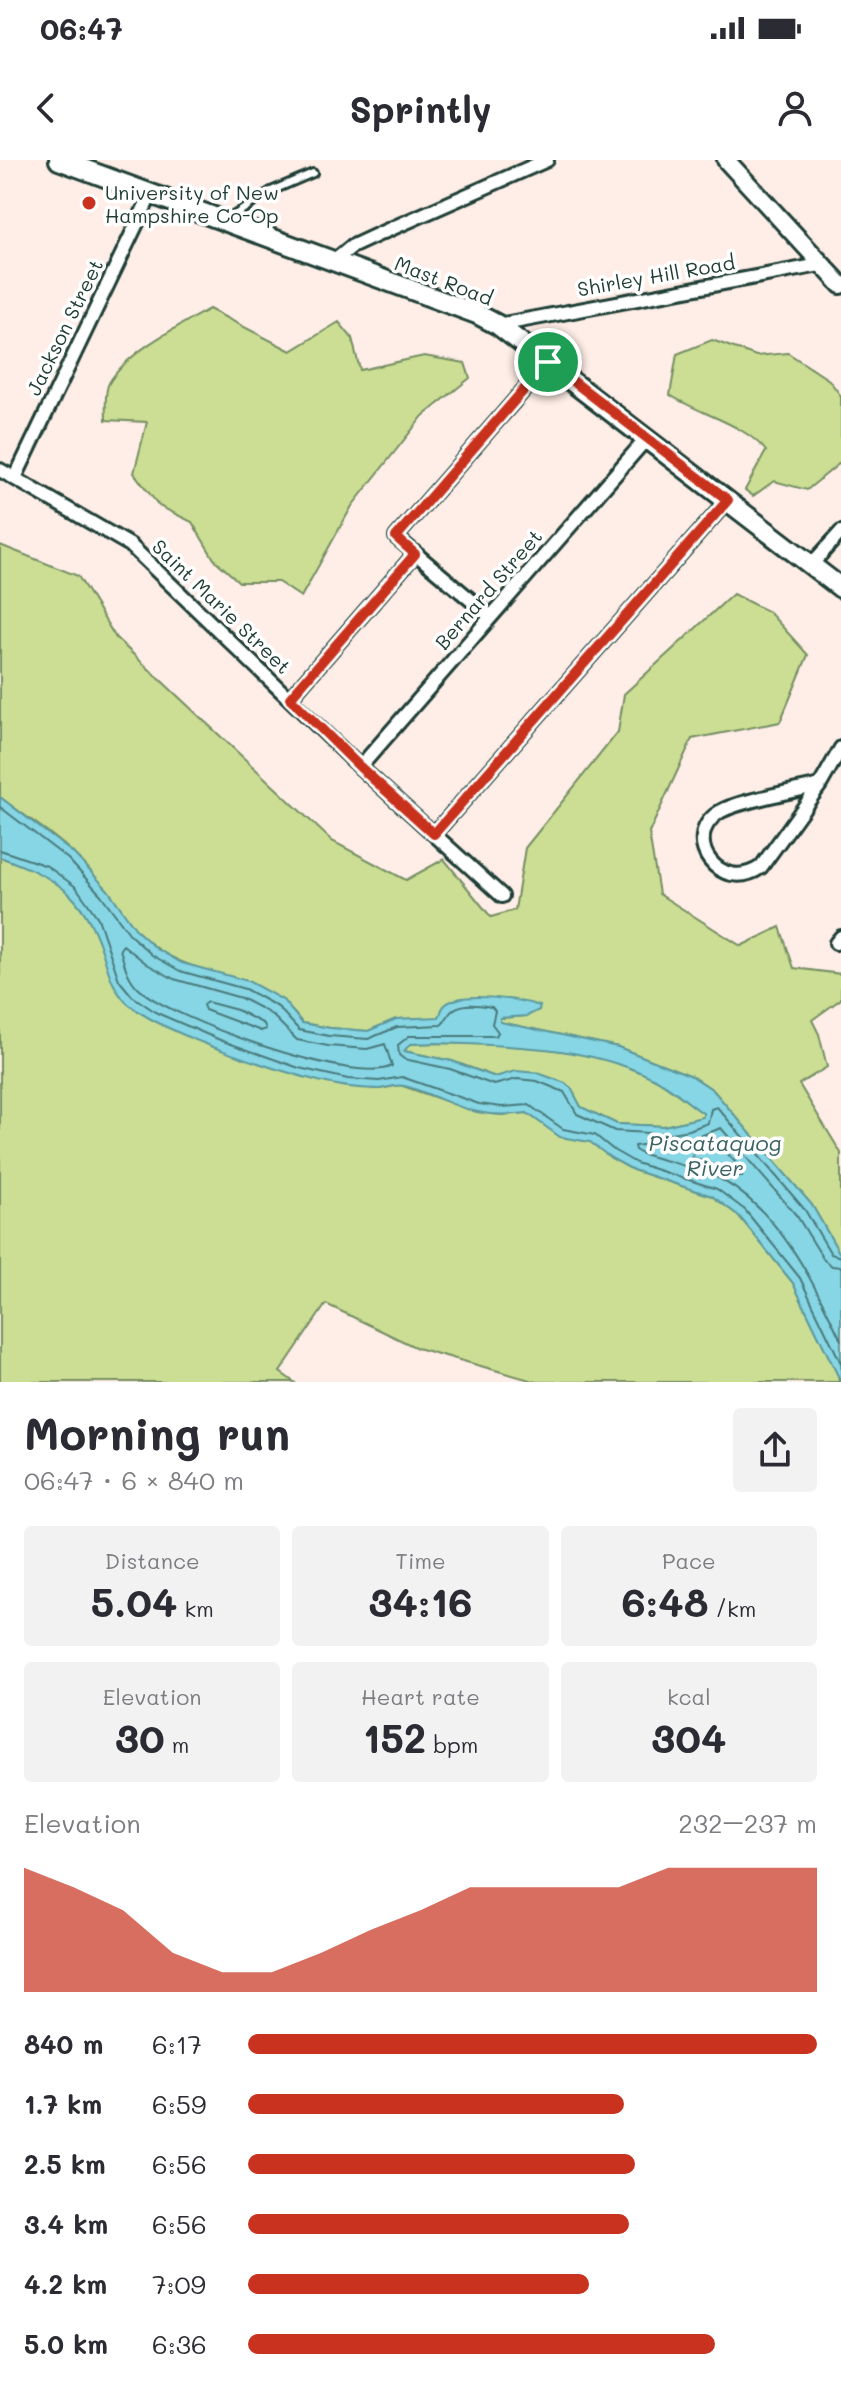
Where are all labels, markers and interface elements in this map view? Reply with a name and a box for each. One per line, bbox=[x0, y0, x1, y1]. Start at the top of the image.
text: 06:47 bbox=[40, 8, 123, 48]
text: Sprintly bbox=[349, 85, 492, 132]
icon: back bbox=[24, 86, 68, 130]
icon: person bbox=[773, 86, 817, 130]
place label: University of New Hampshire Co-Op bbox=[105, 179, 279, 228]
marker: University of New Hampshire Co-Op bbox=[80, 194, 98, 212]
street label: Shirley Hill Road bbox=[575, 248, 737, 302]
street label: Mast Road bbox=[391, 249, 497, 311]
street label: Jackson Street bbox=[20, 255, 108, 399]
pin bbox=[514, 328, 582, 396]
icon: arrive bbox=[526, 340, 570, 384]
street label: Bernard Street bbox=[429, 523, 547, 655]
street label: Saint Marie Street bbox=[147, 533, 297, 679]
water label: Piscataquog River bbox=[649, 1128, 782, 1182]
text: Morning run bbox=[24, 1404, 290, 1461]
button: share bbox=[733, 1408, 817, 1492]
text: 06:47 · 6 × 840 m bbox=[24, 1463, 244, 1497]
text: Distance bbox=[105, 1546, 200, 1575]
text: Time bbox=[395, 1546, 446, 1575]
text: Pace bbox=[662, 1546, 716, 1575]
text: 5.04 bbox=[91, 1575, 177, 1627]
text: 34:16 bbox=[369, 1575, 472, 1627]
text: 6:48 bbox=[621, 1575, 708, 1627]
text: km bbox=[177, 1594, 214, 1623]
text: /km bbox=[708, 1594, 756, 1623]
text: Elevation bbox=[103, 1682, 202, 1711]
text: Heart rate bbox=[361, 1682, 480, 1711]
text: kcal bbox=[667, 1682, 711, 1711]
text: 30 bbox=[115, 1711, 165, 1763]
text: 152 bbox=[363, 1711, 426, 1763]
text: 304 bbox=[651, 1711, 726, 1763]
text: m bbox=[165, 1730, 189, 1759]
text: bpm bbox=[426, 1730, 478, 1759]
text: Elevation bbox=[24, 1806, 141, 1840]
text: 232–237 m bbox=[678, 1806, 817, 1840]
text: 840 m bbox=[24, 2027, 103, 2061]
text: 6:17 bbox=[152, 2027, 202, 2061]
text: 1.7 km bbox=[24, 2087, 102, 2121]
text: 6:59 bbox=[152, 2087, 206, 2121]
text: 2.5 km bbox=[24, 2147, 106, 2181]
text: 6:56 bbox=[152, 2147, 207, 2181]
text: 3.4 km bbox=[24, 2207, 108, 2241]
text: 6:56 bbox=[152, 2207, 207, 2241]
text: 4.2 km bbox=[24, 2267, 107, 2301]
text: 7:09 bbox=[152, 2267, 206, 2301]
text: 5.0 km bbox=[24, 2327, 108, 2361]
text: 6:36 bbox=[152, 2327, 207, 2361]

